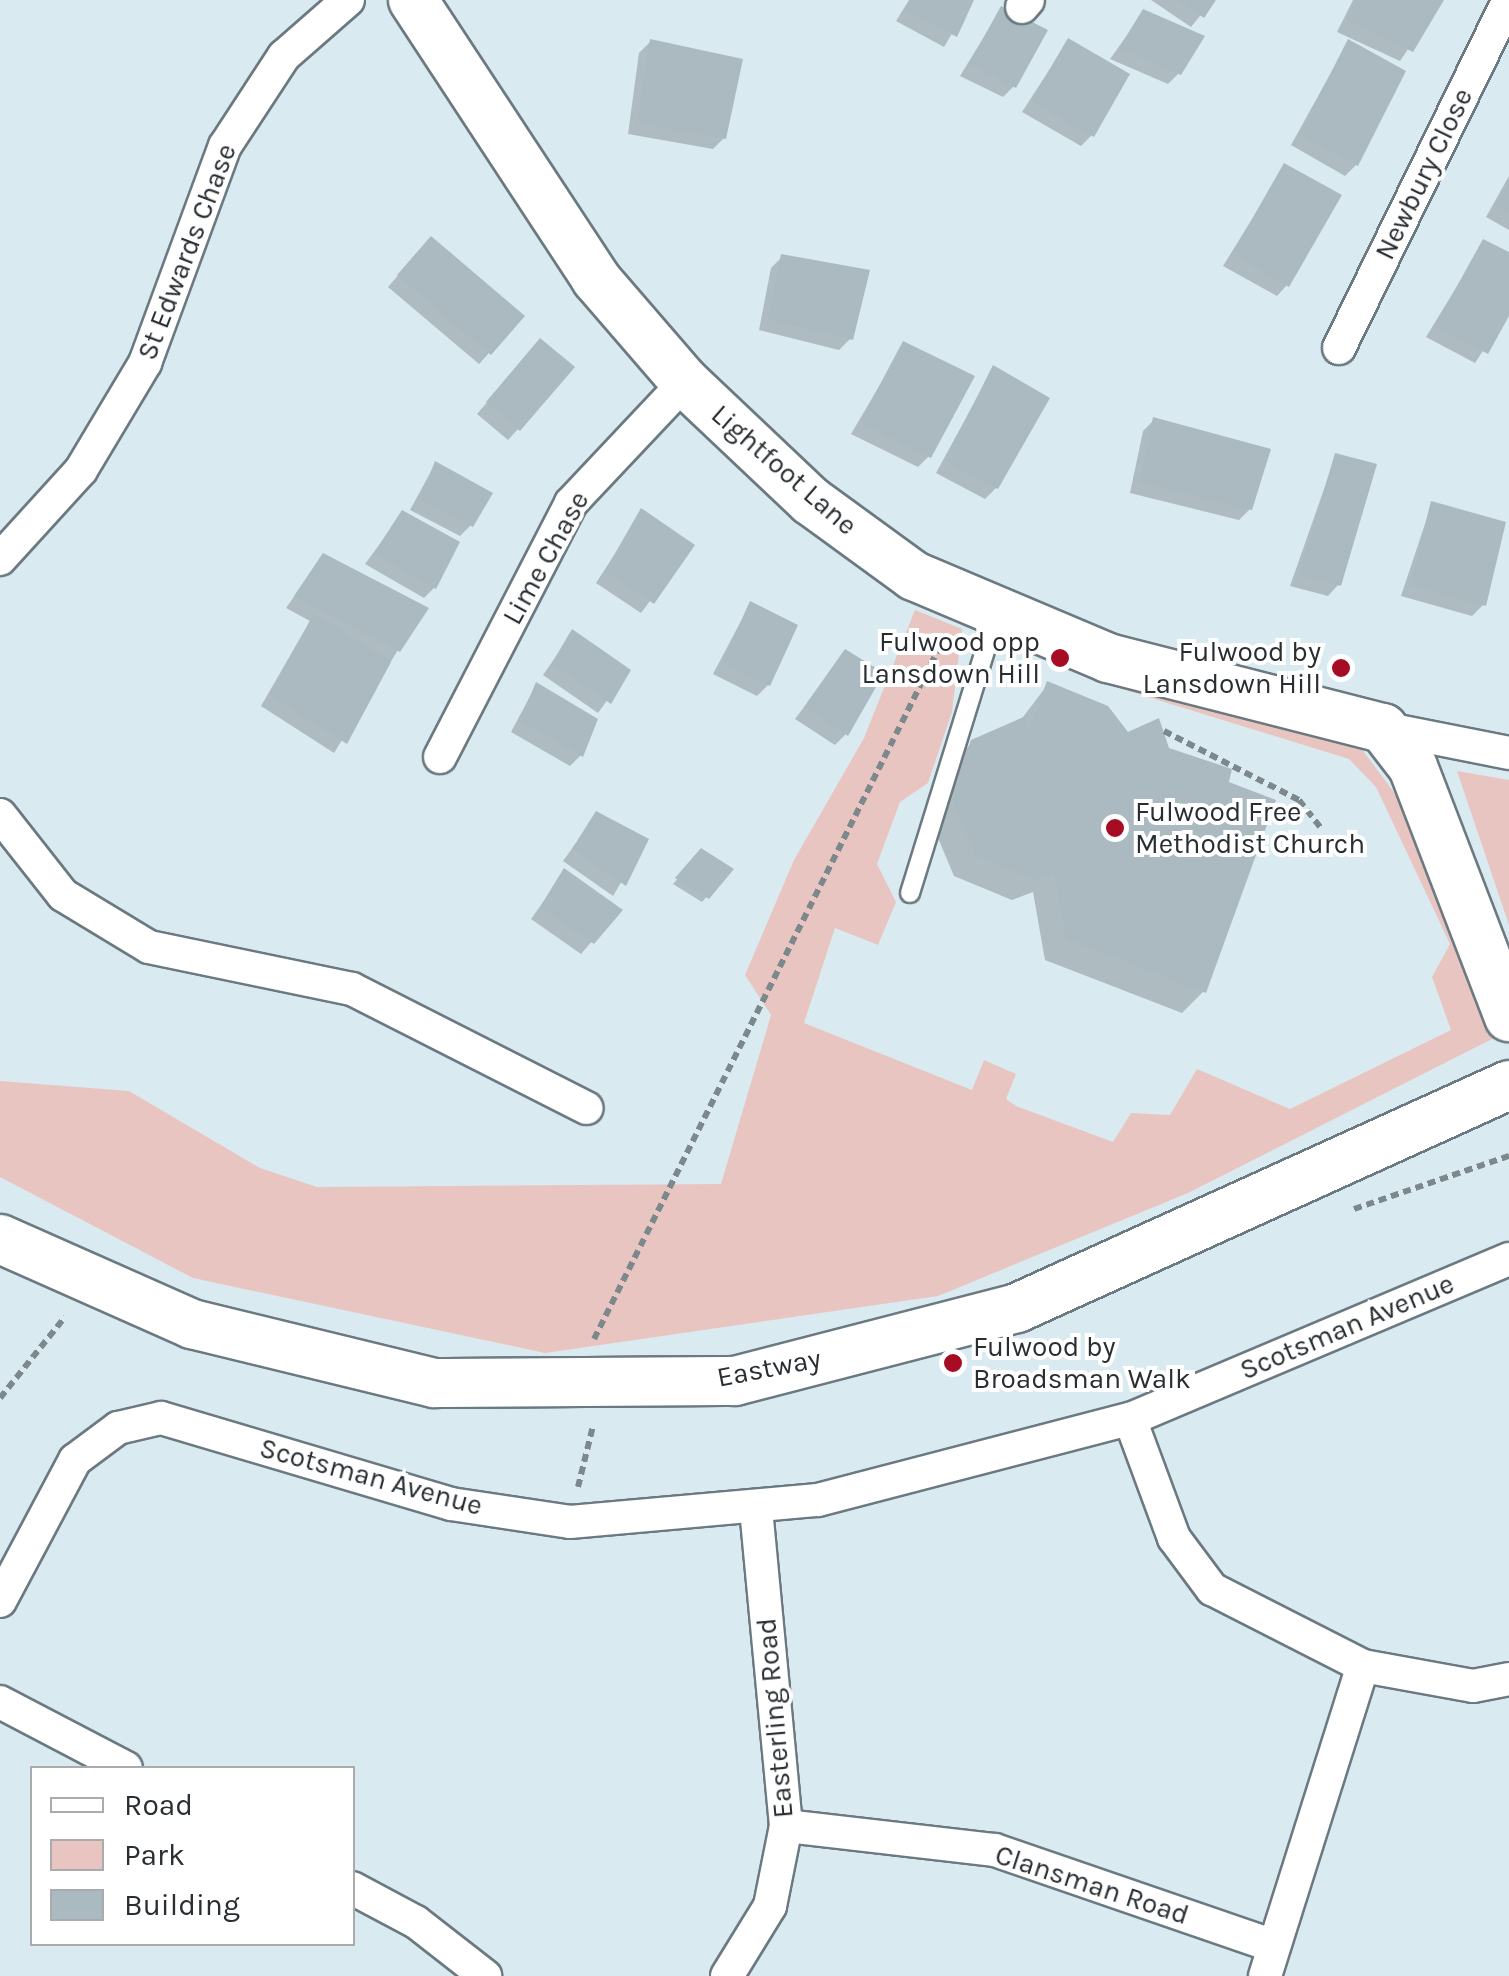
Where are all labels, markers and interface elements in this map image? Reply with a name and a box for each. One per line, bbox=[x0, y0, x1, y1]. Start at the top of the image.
street label: Newbury Close bbox=[1368, 83, 1480, 265]
street label: St Edwards Chase bbox=[130, 139, 244, 365]
street label: Lightfoot Lane bbox=[704, 398, 864, 542]
street label: Lime Chase bbox=[496, 485, 596, 631]
place label: Fulwood opp Lansdown Hill bbox=[861, 625, 1040, 691]
place label: Fulwood by Lansdown Hill bbox=[1142, 635, 1321, 701]
marker: Fulwood opp Lansdown Hill bbox=[1049, 647, 1071, 669]
marker: Fulwood by Lansdown Hill bbox=[1330, 657, 1352, 679]
place label: Fulwood Free Methodist Church bbox=[1135, 795, 1365, 861]
marker: Fulwood Free Methodist Church bbox=[1104, 817, 1126, 839]
street label: Scotsman Avenue bbox=[1235, 1267, 1459, 1387]
place label: Fulwood by Broadsman Walk bbox=[973, 1330, 1191, 1396]
street label: Eastway bbox=[714, 1341, 824, 1395]
marker: Fulwood by Broadsman Walk bbox=[942, 1352, 964, 1374]
street label: Scotsman Avenue bbox=[256, 1431, 486, 1523]
street label: Easterling Road bbox=[750, 1616, 800, 1820]
legend bbox=[30, 1766, 355, 1946]
text: Road bbox=[124, 1787, 193, 1823]
text: Park bbox=[124, 1837, 185, 1873]
street label: Clansman Road bbox=[991, 1838, 1193, 1932]
text: Building bbox=[124, 1887, 240, 1923]

